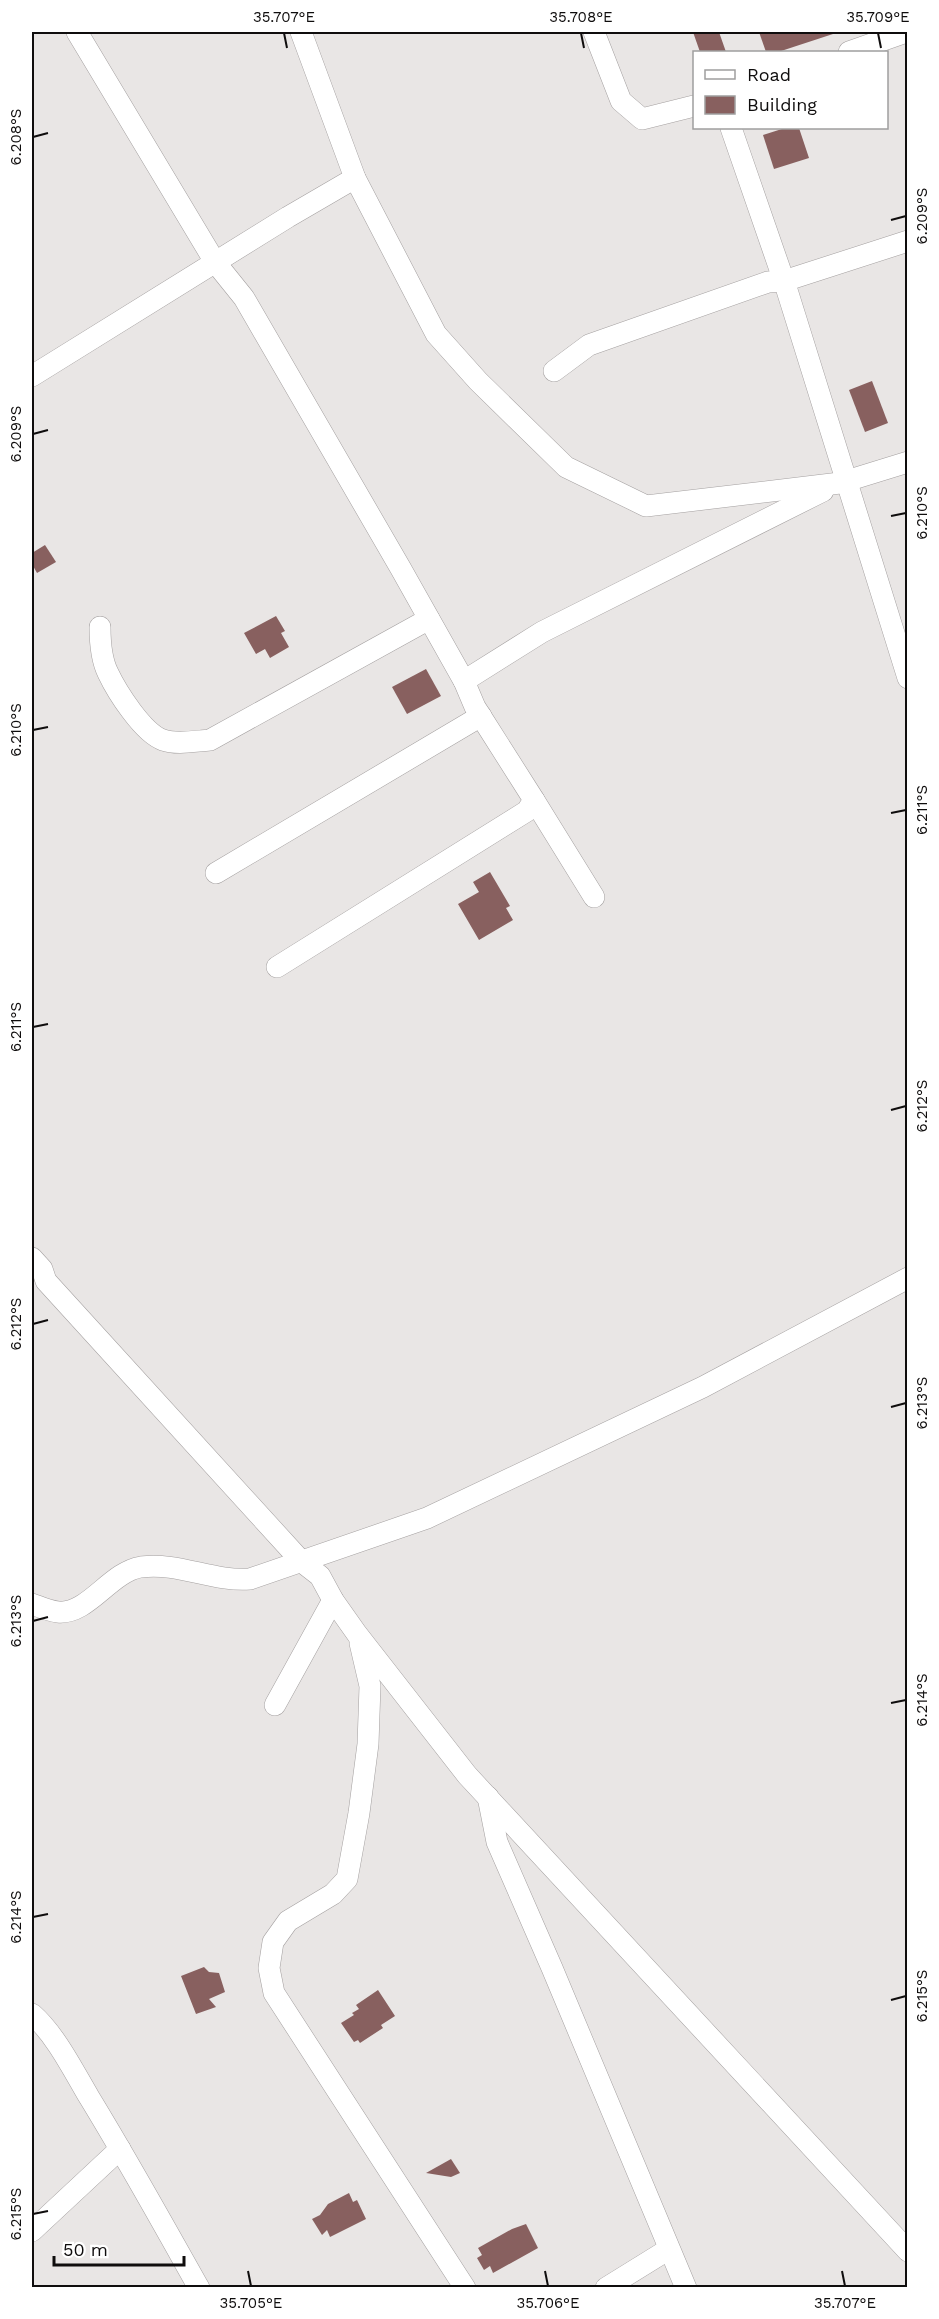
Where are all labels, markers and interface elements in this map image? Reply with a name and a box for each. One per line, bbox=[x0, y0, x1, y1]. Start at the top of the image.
text: 35.707°E bbox=[253, 8, 315, 26]
text: 35.708°E bbox=[549, 8, 613, 26]
text: 35.709°E bbox=[846, 8, 910, 26]
legend bbox=[693, 51, 888, 129]
text: Road bbox=[747, 64, 791, 85]
text: Building bbox=[747, 94, 817, 115]
text: 6.208°S bbox=[7, 109, 25, 165]
text: 6.209°S bbox=[913, 188, 931, 244]
text: 6.209°S bbox=[7, 406, 25, 462]
text: 6.210°S bbox=[913, 486, 931, 540]
text: 6.210°S bbox=[7, 703, 25, 757]
text: 6.211°S bbox=[913, 785, 931, 835]
text: 6.211°S bbox=[7, 1002, 25, 1052]
text: 6.212°S bbox=[913, 1080, 931, 1132]
text: 6.212°S bbox=[7, 1298, 25, 1350]
text: 6.213°S bbox=[913, 1377, 931, 1429]
text: 6.213°S bbox=[7, 1595, 25, 1647]
text: 6.214°S bbox=[913, 1673, 931, 1727]
text: 6.214°S bbox=[7, 1890, 25, 1944]
text: 6.215°S bbox=[913, 1970, 931, 2022]
text: 6.215°S bbox=[7, 2188, 25, 2240]
scale bar bbox=[54, 2229, 184, 2267]
text: 50 m bbox=[63, 2239, 108, 2260]
text: 35.705°E bbox=[220, 2294, 282, 2312]
text: 35.706°E bbox=[516, 2294, 580, 2312]
text: 35.707°E bbox=[814, 2294, 876, 2312]

